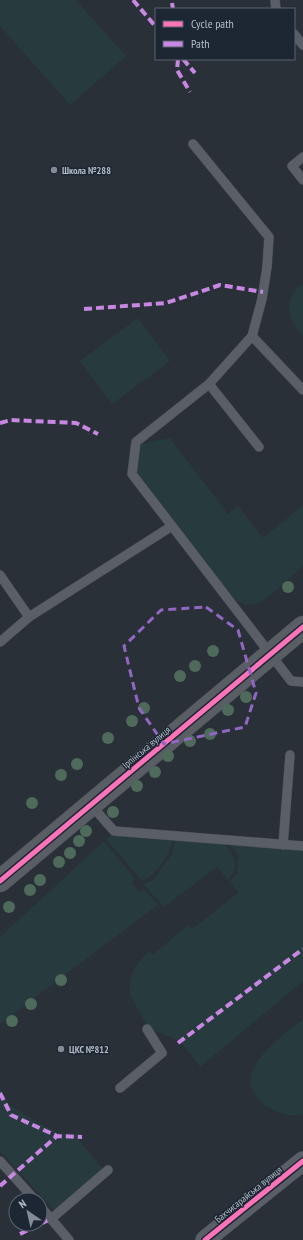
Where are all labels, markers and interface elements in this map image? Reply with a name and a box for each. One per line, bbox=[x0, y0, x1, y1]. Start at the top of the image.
legend bbox=[155, 8, 295, 60]
text: Cycle path bbox=[191, 16, 234, 31]
text: Path bbox=[191, 36, 209, 51]
place label: Школа №288 bbox=[62, 164, 111, 177]
marker: Школа №288 bbox=[49, 165, 59, 175]
street label: Ірпінська вулиця bbox=[119, 723, 173, 771]
place label: ЦКС №812 bbox=[69, 1043, 109, 1056]
marker: ЦКС №812 bbox=[56, 1044, 66, 1054]
street label: Бахчисарайська вулиця bbox=[212, 1163, 285, 1226]
north arrow bbox=[8, 1192, 48, 1232]
text: N bbox=[16, 1196, 29, 1211]

